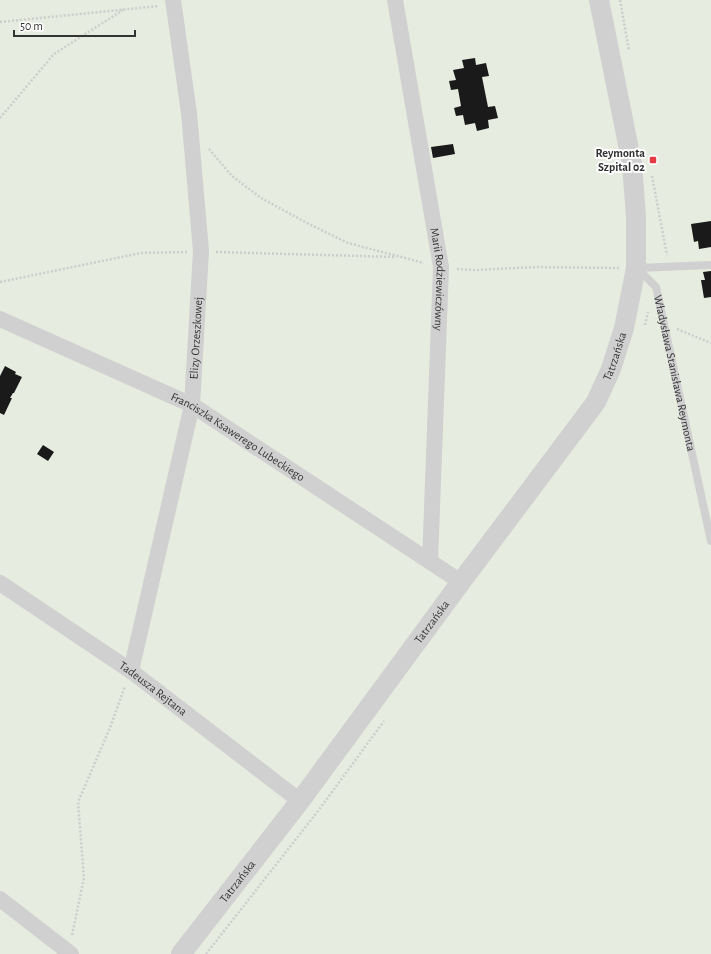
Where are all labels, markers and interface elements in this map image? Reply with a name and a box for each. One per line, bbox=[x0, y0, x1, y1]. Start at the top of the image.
scale bar bbox=[14, 12, 135, 38]
text: 50 m bbox=[20, 20, 43, 32]
place label: Reymonta Szpital 02 bbox=[596, 147, 645, 173]
marker: Reymonta Szpital 02 bbox=[648, 155, 658, 165]
street label: Marii Rodziewiczówny bbox=[428, 227, 447, 331]
street label: Władysława Stanisława Reymonta bbox=[652, 294, 697, 453]
street label: Elizy Orzeszkowej bbox=[188, 296, 205, 380]
street label: Tatrzańska bbox=[601, 330, 628, 382]
street label: Franciszka Ksawerego Lubeckiego bbox=[169, 390, 307, 483]
street label: Tatrzańska bbox=[412, 598, 452, 646]
street label: Tadeusza Rejtana bbox=[117, 659, 190, 718]
street label: Tatrzańska bbox=[217, 858, 258, 905]

